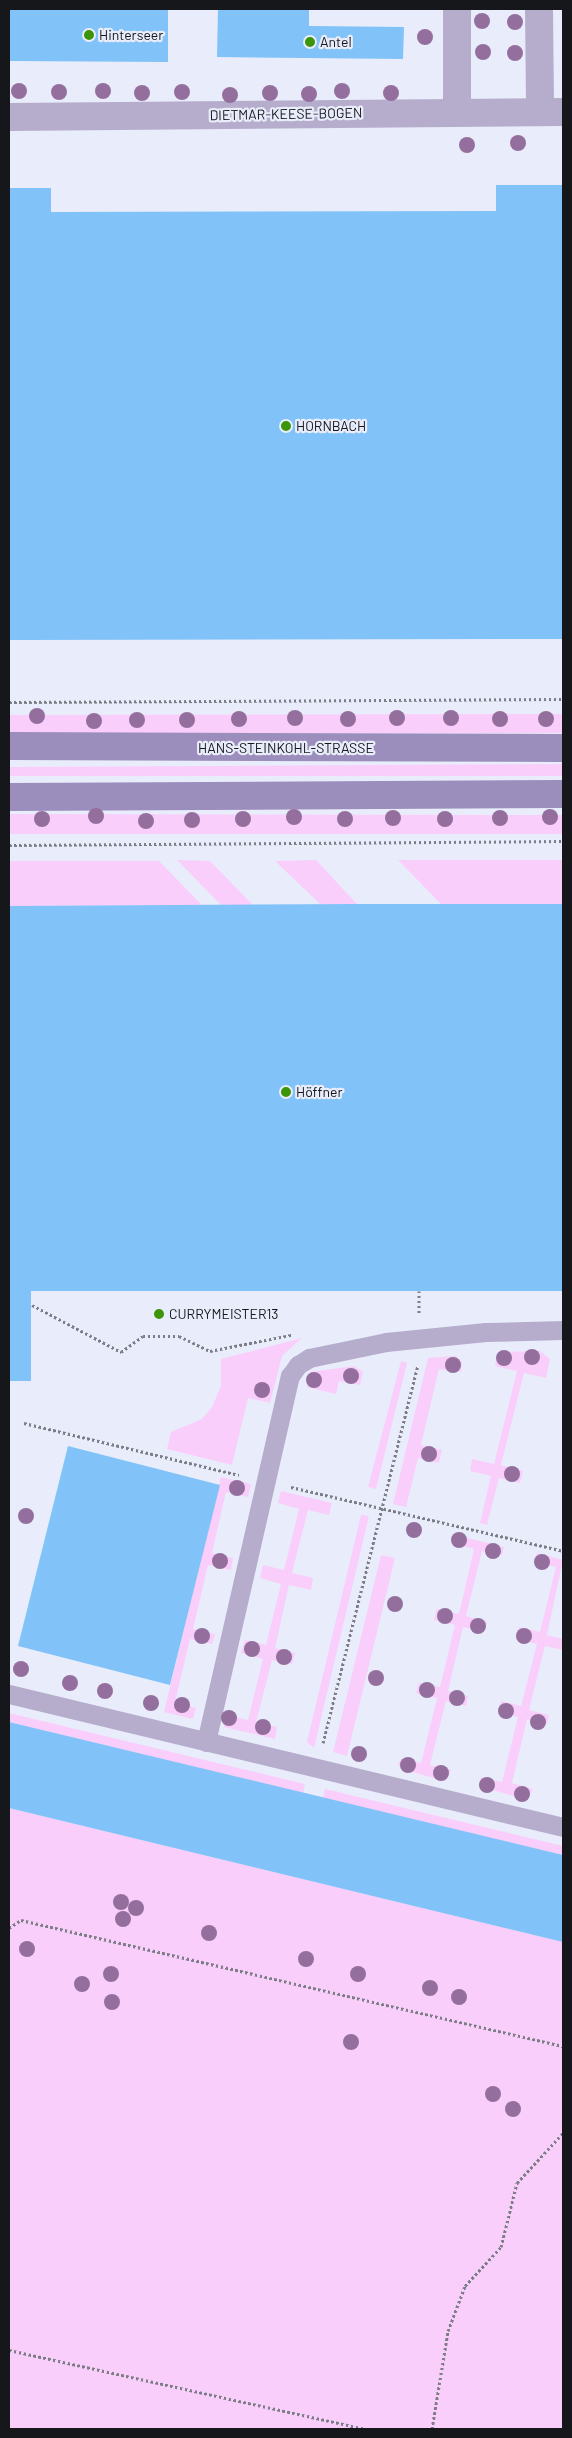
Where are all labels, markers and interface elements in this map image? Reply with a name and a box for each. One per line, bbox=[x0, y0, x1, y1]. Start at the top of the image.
place label: Hinterseer bbox=[99, 27, 163, 43]
marker: Hinterseer bbox=[83, 29, 95, 41]
place label: Antel bbox=[320, 34, 352, 50]
marker: Antel bbox=[304, 36, 316, 48]
street label: DIETMAR-KEESE-BOGEN bbox=[209, 104, 363, 124]
place label: HORNBACH bbox=[296, 418, 366, 434]
marker: HORNBACH bbox=[280, 420, 292, 432]
street label: HANS-STEINKOHL-STRASSE bbox=[198, 740, 374, 756]
place label: Höffner bbox=[296, 1084, 343, 1100]
marker: Höffner bbox=[280, 1086, 292, 1098]
place label: CURRYMEISTER13 bbox=[169, 1306, 279, 1322]
marker: CURRYMEISTER13 bbox=[153, 1308, 165, 1320]

